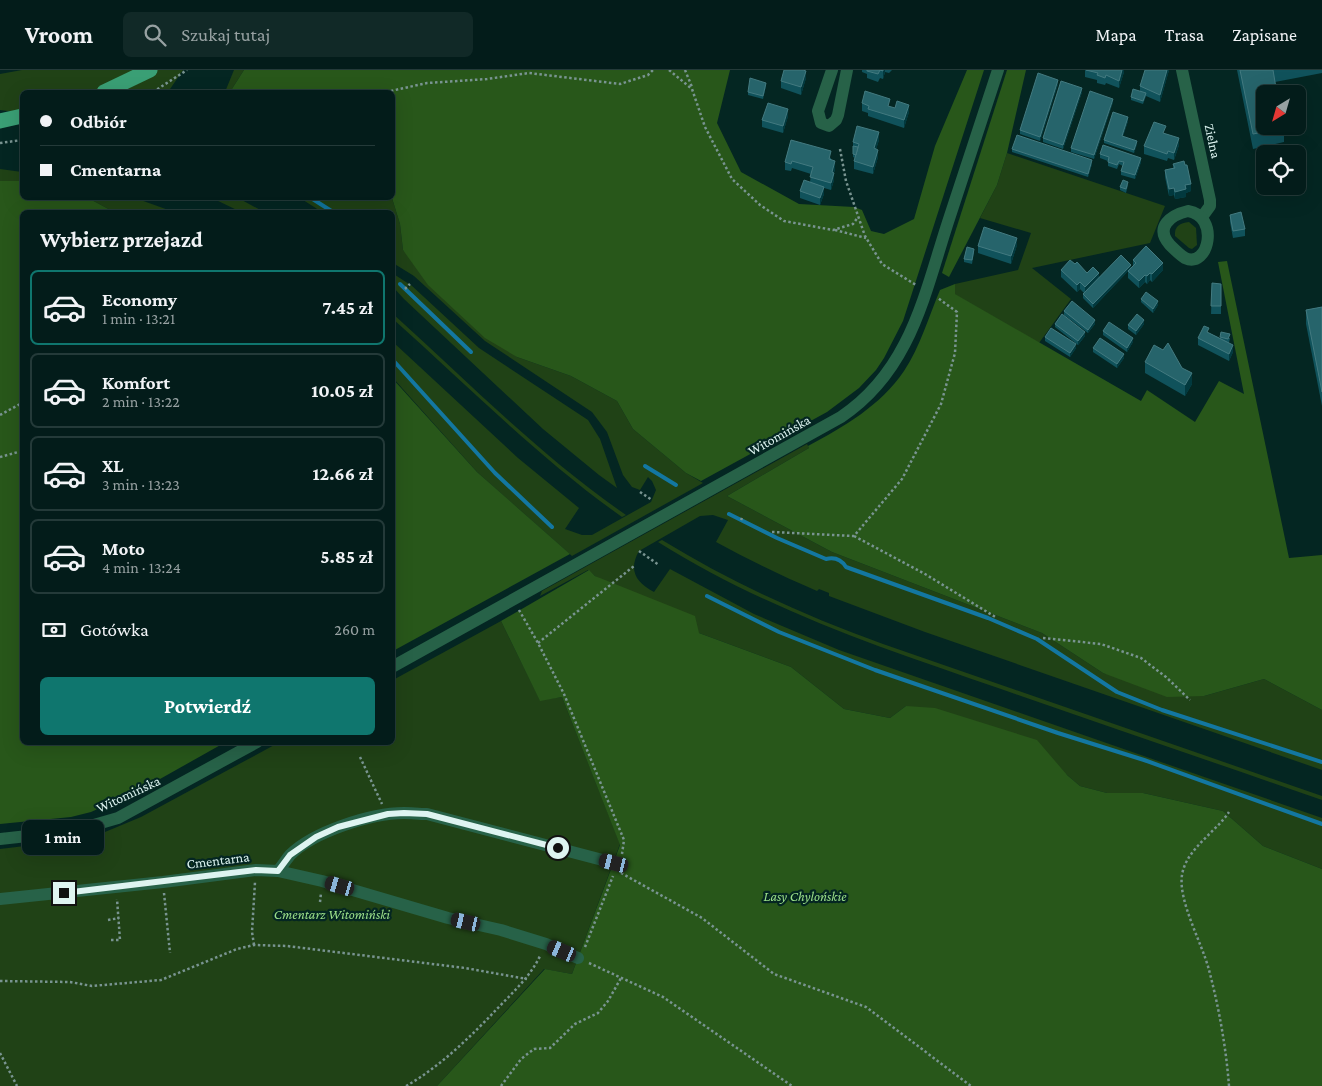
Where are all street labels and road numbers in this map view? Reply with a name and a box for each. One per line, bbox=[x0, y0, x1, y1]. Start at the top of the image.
street label: Zielna bbox=[1202, 122, 1225, 160]
street label: Witomińska bbox=[745, 411, 813, 459]
street label: Witomińska bbox=[93, 772, 163, 816]
street label: Cmentarna bbox=[186, 848, 251, 872]

